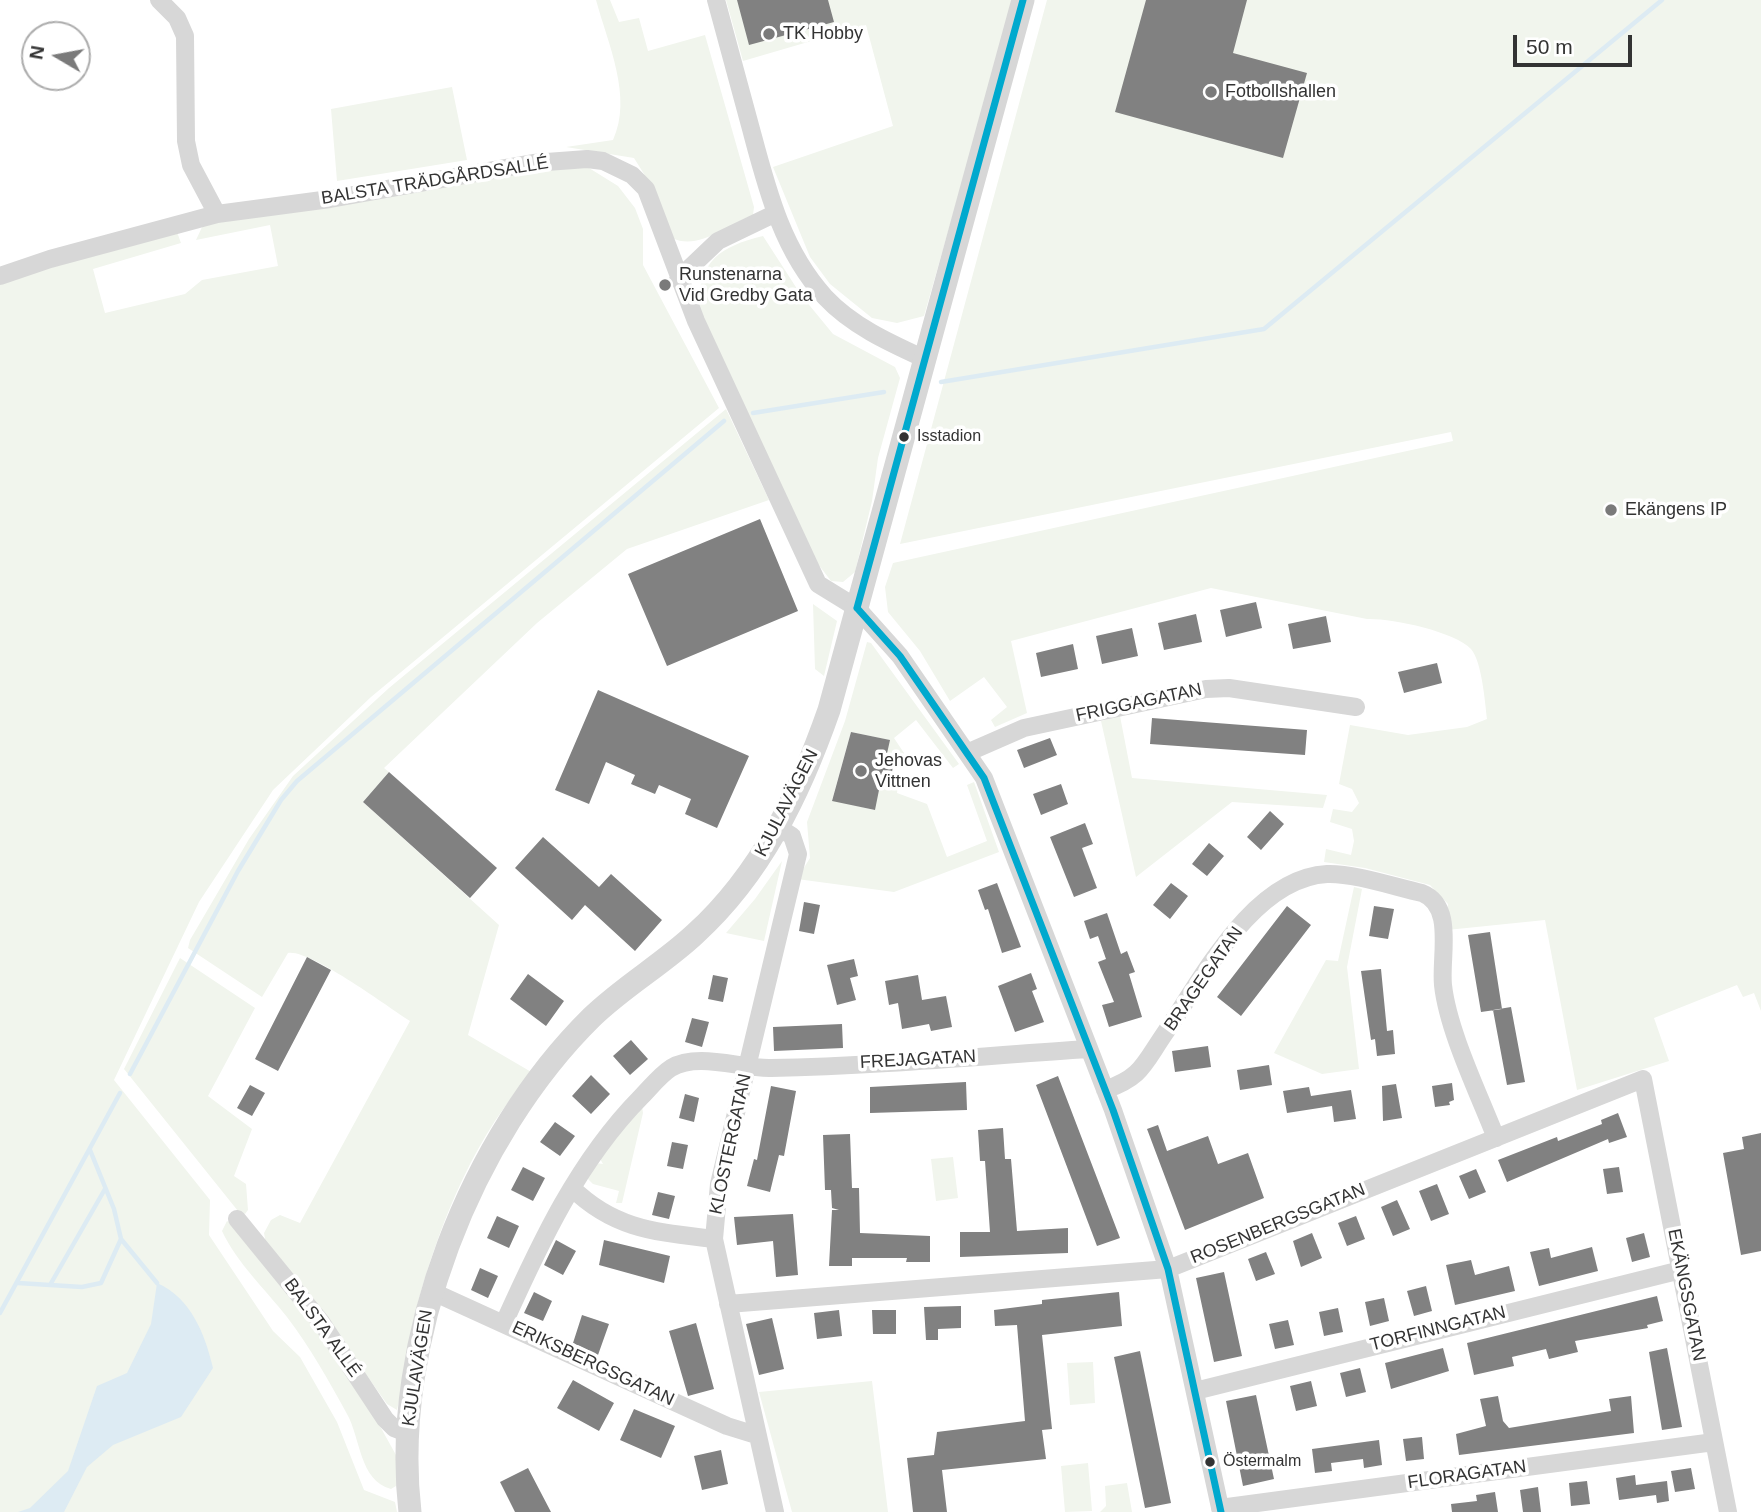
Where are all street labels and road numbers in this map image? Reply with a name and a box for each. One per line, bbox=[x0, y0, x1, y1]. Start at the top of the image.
street label: BALSTA TRÄDGÅRDSALLÉ bbox=[320, 152, 550, 210]
street label: FRIGGAGATAN bbox=[1074, 679, 1204, 727]
street label: KJULAVÄGEN bbox=[751, 746, 823, 860]
street label: BRAGEGATAN bbox=[1160, 923, 1248, 1035]
street label: FREJAGATAN bbox=[859, 1046, 977, 1074]
street label: KLOSTERGATAN bbox=[706, 1072, 756, 1216]
street label: ROSENBERGSGATAN bbox=[1188, 1179, 1368, 1269]
street label: EKÄNGSGATAN bbox=[1663, 1227, 1709, 1363]
street label: BALSTA ALLÉ bbox=[279, 1274, 365, 1382]
street label: TORFINNGATAN bbox=[1368, 1302, 1508, 1356]
street label: KJULAVÄGEN bbox=[398, 1308, 438, 1428]
street label: ERIKSBERGSGATAN bbox=[509, 1317, 677, 1411]
street label: FLORAGATAN bbox=[1406, 1456, 1528, 1494]

